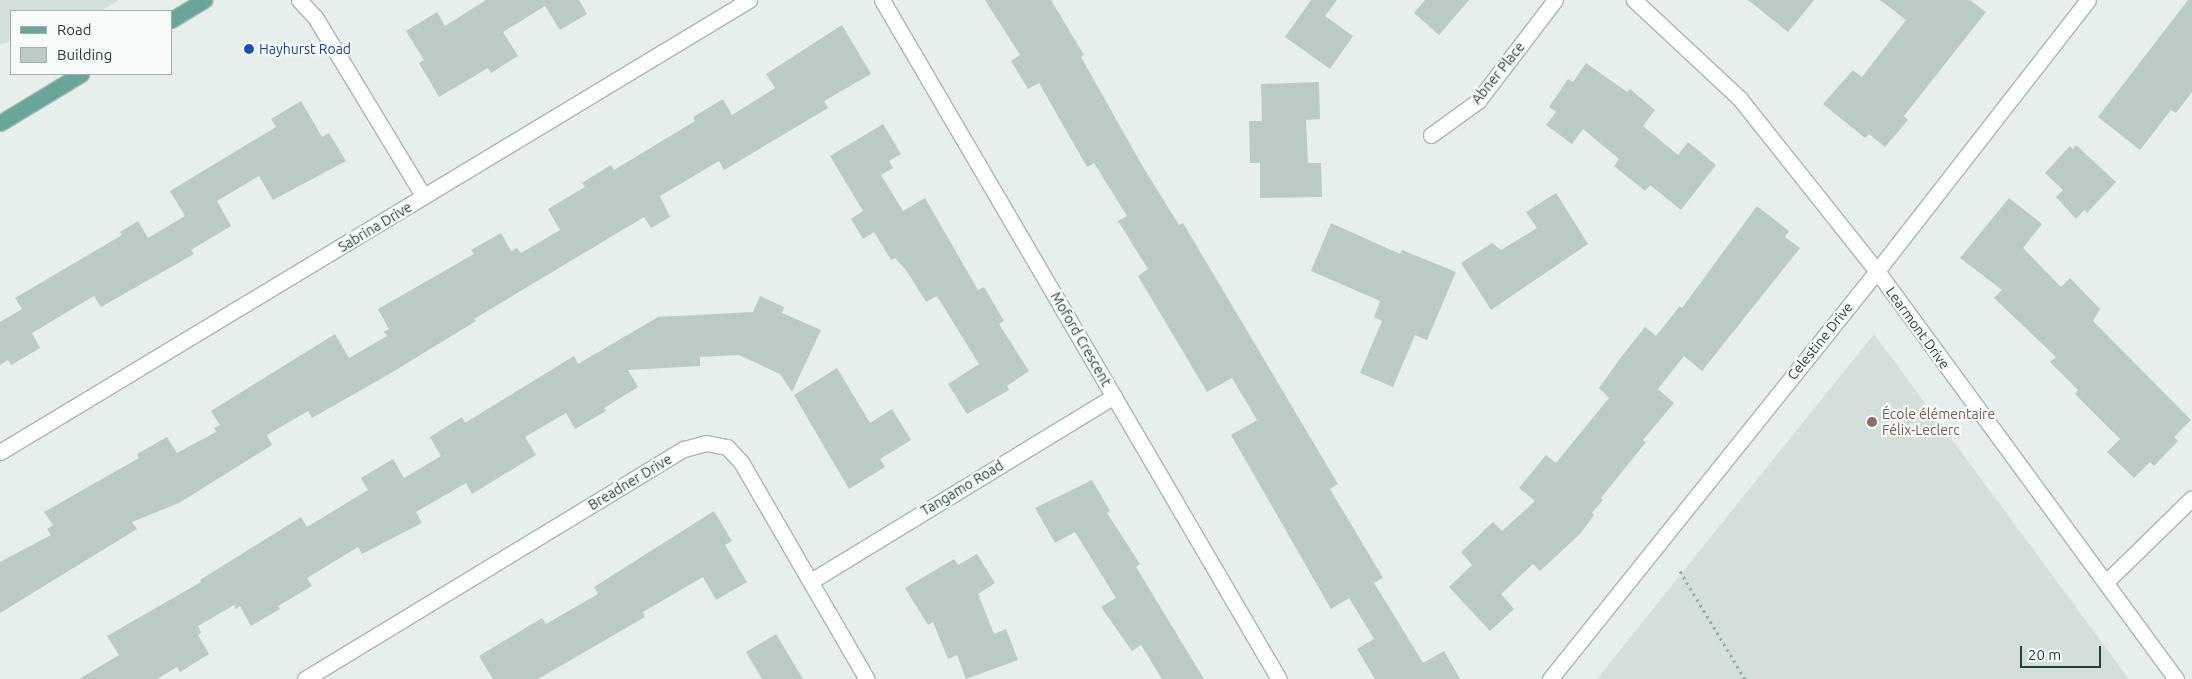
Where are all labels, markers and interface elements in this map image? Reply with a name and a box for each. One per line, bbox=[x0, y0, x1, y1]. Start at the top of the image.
legend bbox=[10, 10, 172, 75]
text: Road bbox=[57, 21, 92, 38]
street label: Abner Place bbox=[1468, 39, 1528, 107]
place label: Hayhurst Road bbox=[259, 41, 351, 57]
marker: Hayhurst Road bbox=[243, 43, 255, 55]
text: Building bbox=[57, 46, 112, 63]
street label: Sabrina Drive bbox=[335, 198, 415, 256]
street label: Learmont Drive bbox=[1883, 284, 1953, 372]
street label: Moford Crescent bbox=[1047, 289, 1115, 389]
street label: Celestine Drive bbox=[1784, 299, 1856, 383]
place label: École élémentaire Félix-Leclerc bbox=[1882, 406, 1995, 438]
marker: École élémentaire Félix-Leclerc bbox=[1866, 416, 1878, 428]
street label: Breadner Drive bbox=[585, 450, 675, 514]
street label: Tangamo Road bbox=[918, 457, 1006, 519]
scale bar bbox=[2022, 636, 2103, 668]
text: 20 m bbox=[2028, 646, 2061, 663]

